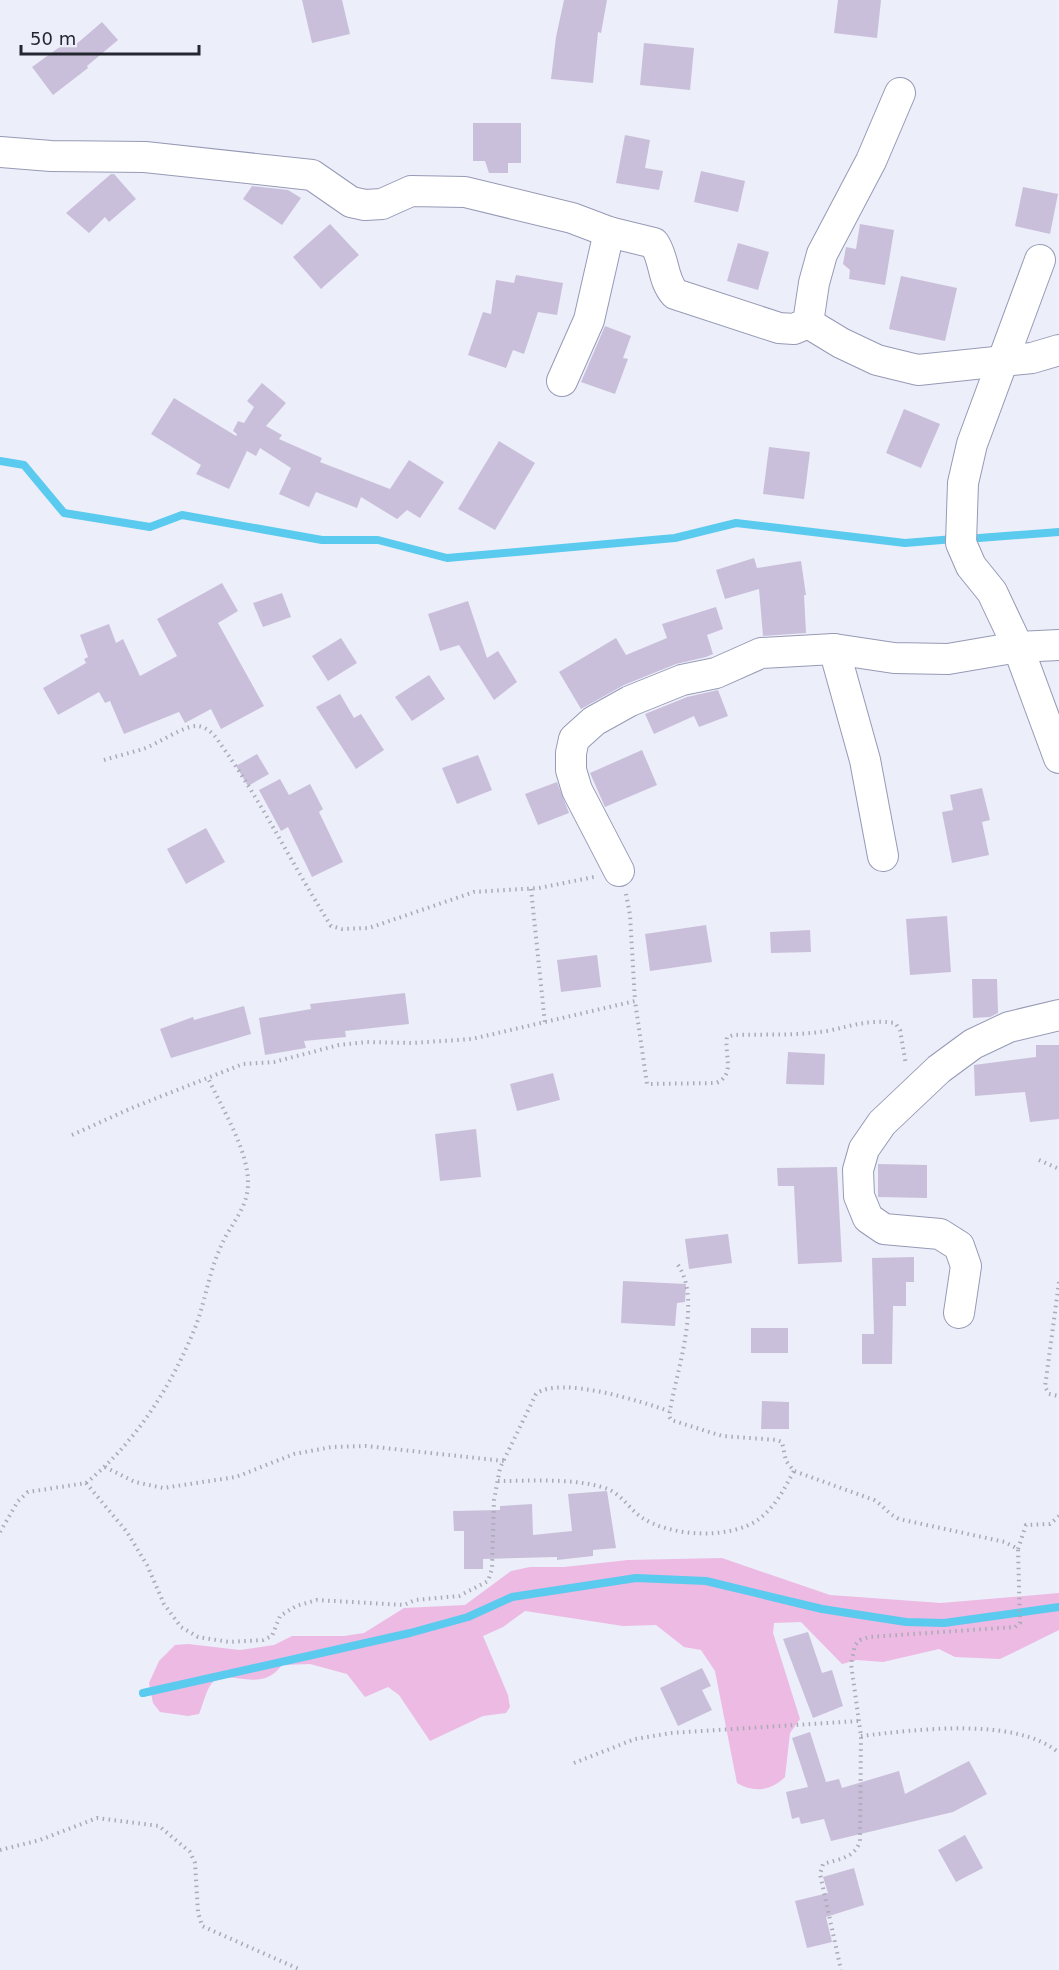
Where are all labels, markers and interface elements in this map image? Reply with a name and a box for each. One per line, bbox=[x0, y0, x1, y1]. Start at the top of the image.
scale bar bbox=[21, 18, 200, 56]
text: 50 m bbox=[30, 28, 76, 49]

